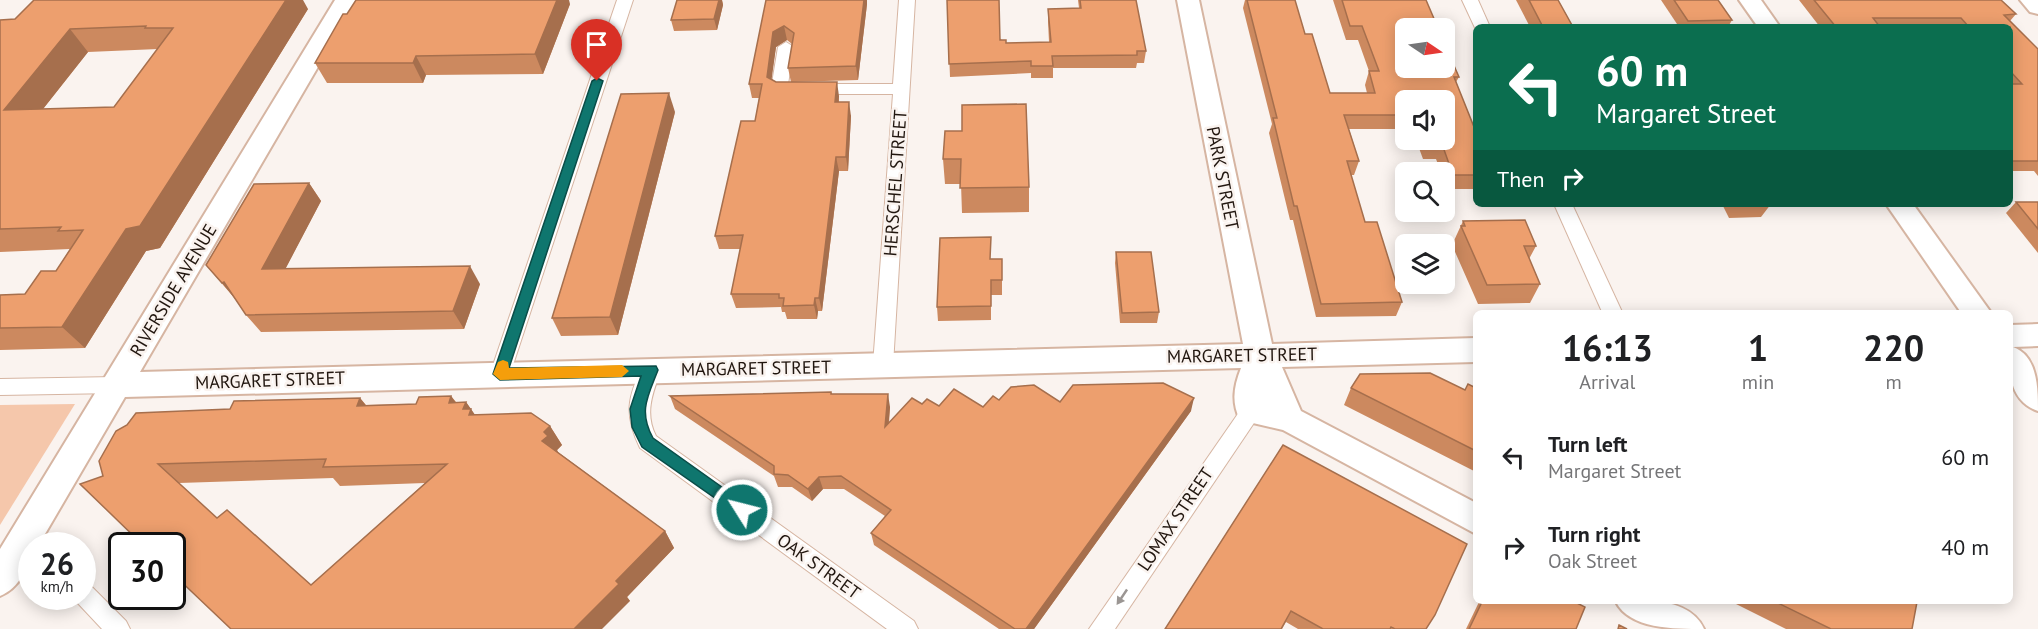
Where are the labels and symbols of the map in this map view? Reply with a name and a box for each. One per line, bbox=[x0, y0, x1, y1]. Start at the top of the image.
north arrow bbox=[1395, 18, 1455, 78]
pin bbox=[571, 19, 622, 81]
street label: HERSCHEL STREET bbox=[878, 109, 912, 257]
street label: PARK STREET bbox=[1202, 124, 1244, 232]
street label: RIVERSIDE AVENUE bbox=[124, 220, 222, 360]
street label: MARGARET STREET bbox=[1167, 342, 1317, 368]
street label: MARGARET STREET bbox=[681, 355, 831, 381]
street label: MARGARET STREET bbox=[195, 366, 345, 394]
street label: LOMAX STREET bbox=[1132, 463, 1218, 575]
position arrow bbox=[710, 478, 774, 542]
street label: OAK STREET bbox=[773, 528, 865, 604]
speed limit sign: 30 bbox=[108, 532, 186, 610]
one-way arrow bbox=[1117, 589, 1128, 605]

